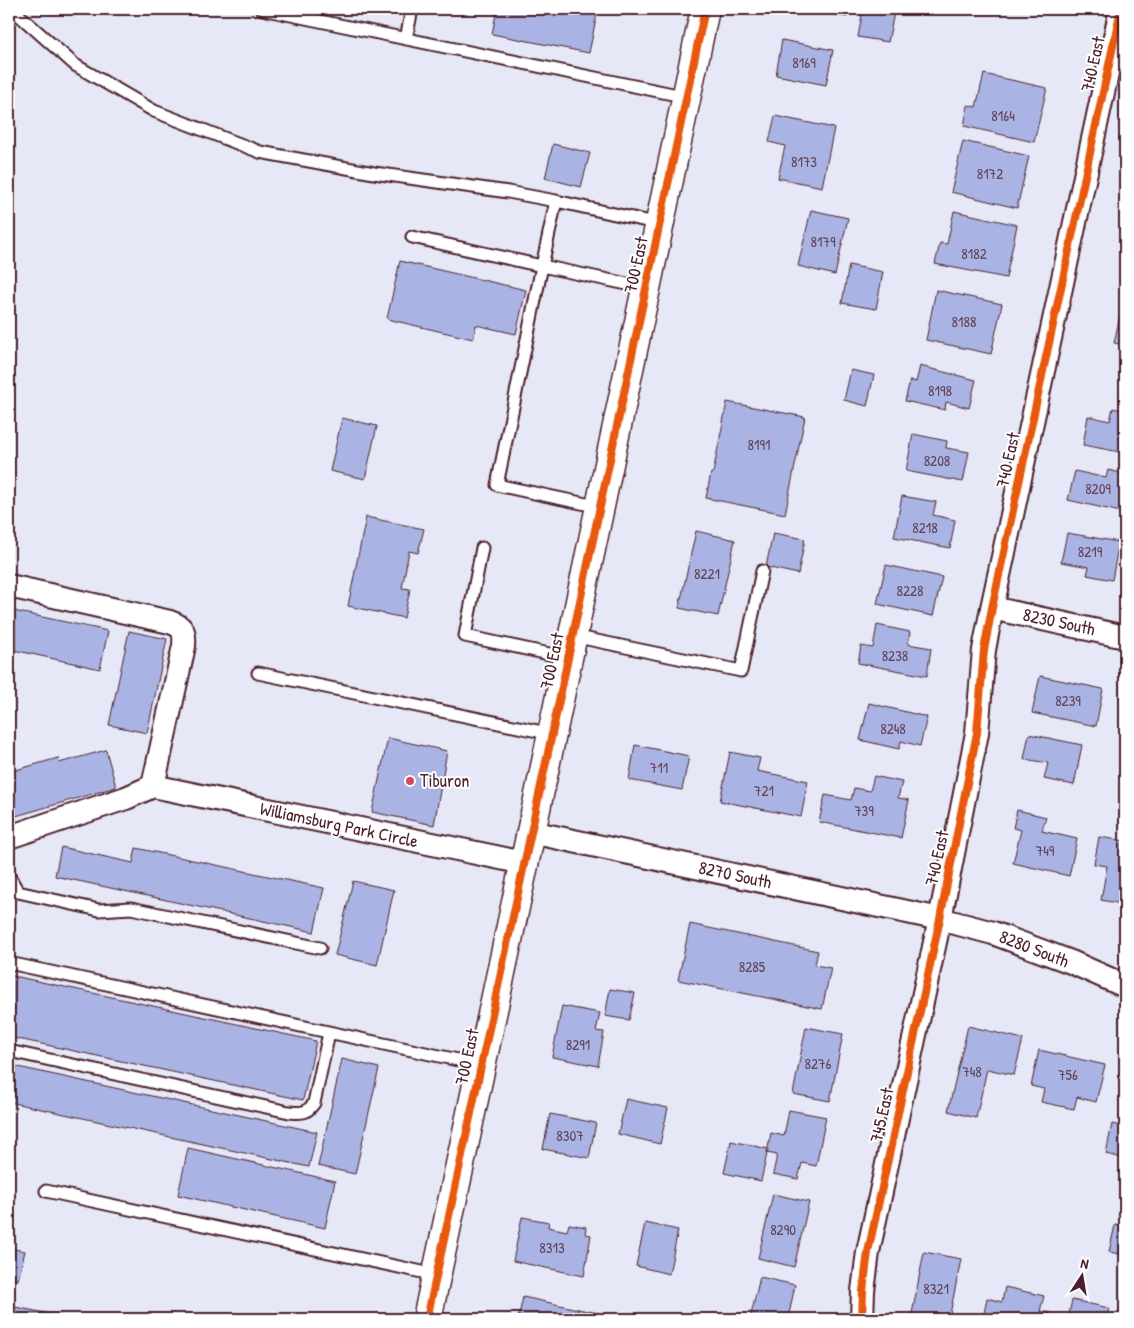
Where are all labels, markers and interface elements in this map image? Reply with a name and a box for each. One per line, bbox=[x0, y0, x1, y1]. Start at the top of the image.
street label: 740 East bbox=[1074, 33, 1111, 94]
house number: 8169 bbox=[792, 52, 816, 73]
house number: 8164 bbox=[991, 105, 1015, 126]
house number: 8173 bbox=[791, 151, 817, 172]
house number: 8172 bbox=[977, 163, 1003, 184]
house number: 8179 bbox=[811, 231, 836, 252]
street label: 700 East bbox=[617, 233, 654, 296]
house number: 8182 bbox=[961, 243, 987, 264]
house number: 8188 bbox=[952, 311, 976, 332]
house number: 8198 bbox=[928, 380, 952, 401]
street label: 740 East bbox=[989, 429, 1026, 490]
house number: 8191 bbox=[748, 434, 770, 455]
house number: 8208 bbox=[924, 450, 950, 471]
house number: 8209 bbox=[1085, 478, 1111, 499]
house number: 8218 bbox=[912, 517, 938, 538]
house number: 8219 bbox=[1078, 541, 1103, 562]
house number: 8221 bbox=[694, 563, 720, 584]
house number: 8228 bbox=[896, 580, 924, 601]
street label: 8230 South bbox=[1021, 602, 1098, 641]
street label: 700 East bbox=[533, 629, 570, 692]
house number: 8238 bbox=[882, 645, 908, 666]
house number: 8239 bbox=[1055, 690, 1081, 711]
house number: 8248 bbox=[880, 718, 906, 739]
house number: 711 bbox=[650, 757, 668, 778]
place label: Tiburon bbox=[420, 768, 469, 793]
marker: Tiburon bbox=[404, 775, 416, 787]
house number: 721 bbox=[754, 780, 774, 801]
street label: Williamsburg Park Circle bbox=[258, 796, 420, 853]
house number: 739 bbox=[854, 800, 874, 821]
street label: 740 East bbox=[918, 827, 955, 888]
house number: 749 bbox=[1036, 840, 1055, 861]
street label: 8270 South bbox=[696, 855, 774, 894]
street label: 8280 South bbox=[996, 924, 1073, 973]
house number: 8285 bbox=[739, 956, 766, 977]
street label: 700 East bbox=[448, 1025, 485, 1088]
house number: 8291 bbox=[566, 1034, 590, 1055]
house number: 8276 bbox=[805, 1053, 831, 1074]
house number: 748 bbox=[962, 1061, 982, 1082]
house number: 756 bbox=[1058, 1064, 1078, 1085]
street label: 745 East bbox=[864, 1084, 900, 1145]
house number: 8307 bbox=[556, 1125, 584, 1146]
house number: 8290 bbox=[770, 1219, 796, 1240]
house number: 8313 bbox=[539, 1237, 565, 1258]
north arrow bbox=[1056, 1250, 1106, 1300]
text: N bbox=[1079, 1253, 1091, 1273]
house number: 8321 bbox=[923, 1278, 949, 1299]

